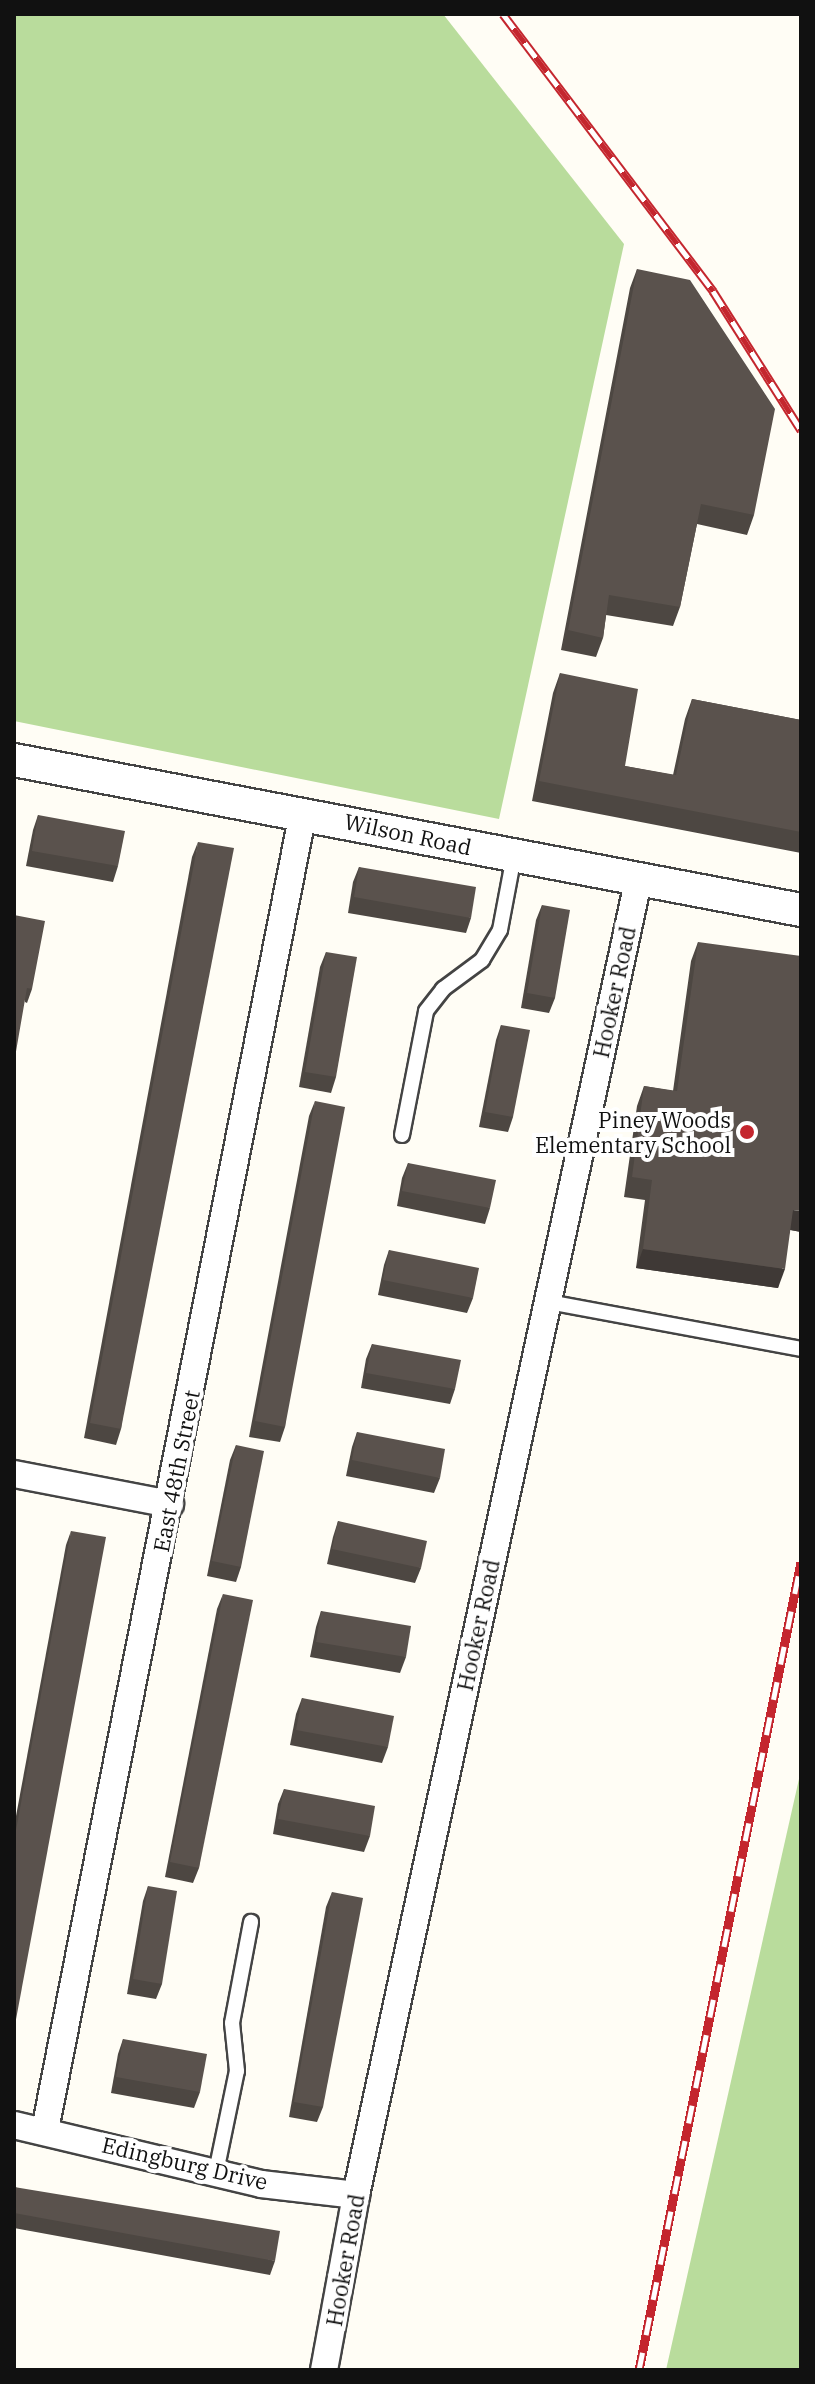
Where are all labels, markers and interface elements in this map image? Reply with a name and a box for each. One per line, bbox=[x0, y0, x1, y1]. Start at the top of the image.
street label: Wilson Road bbox=[342, 808, 474, 860]
street label: Hooker Road bbox=[587, 924, 641, 1060]
place label: Piney Woods Elementary School bbox=[535, 1106, 731, 1158]
marker: Piney Woods Elementary School bbox=[738, 1123, 756, 1141]
street label: East 48th Street bbox=[147, 1388, 205, 1554]
street label: Hooker Road bbox=[451, 1557, 505, 1693]
street label: Edingburg Drive bbox=[100, 2131, 270, 2195]
street label: Hooker Road bbox=[320, 2192, 370, 2328]

